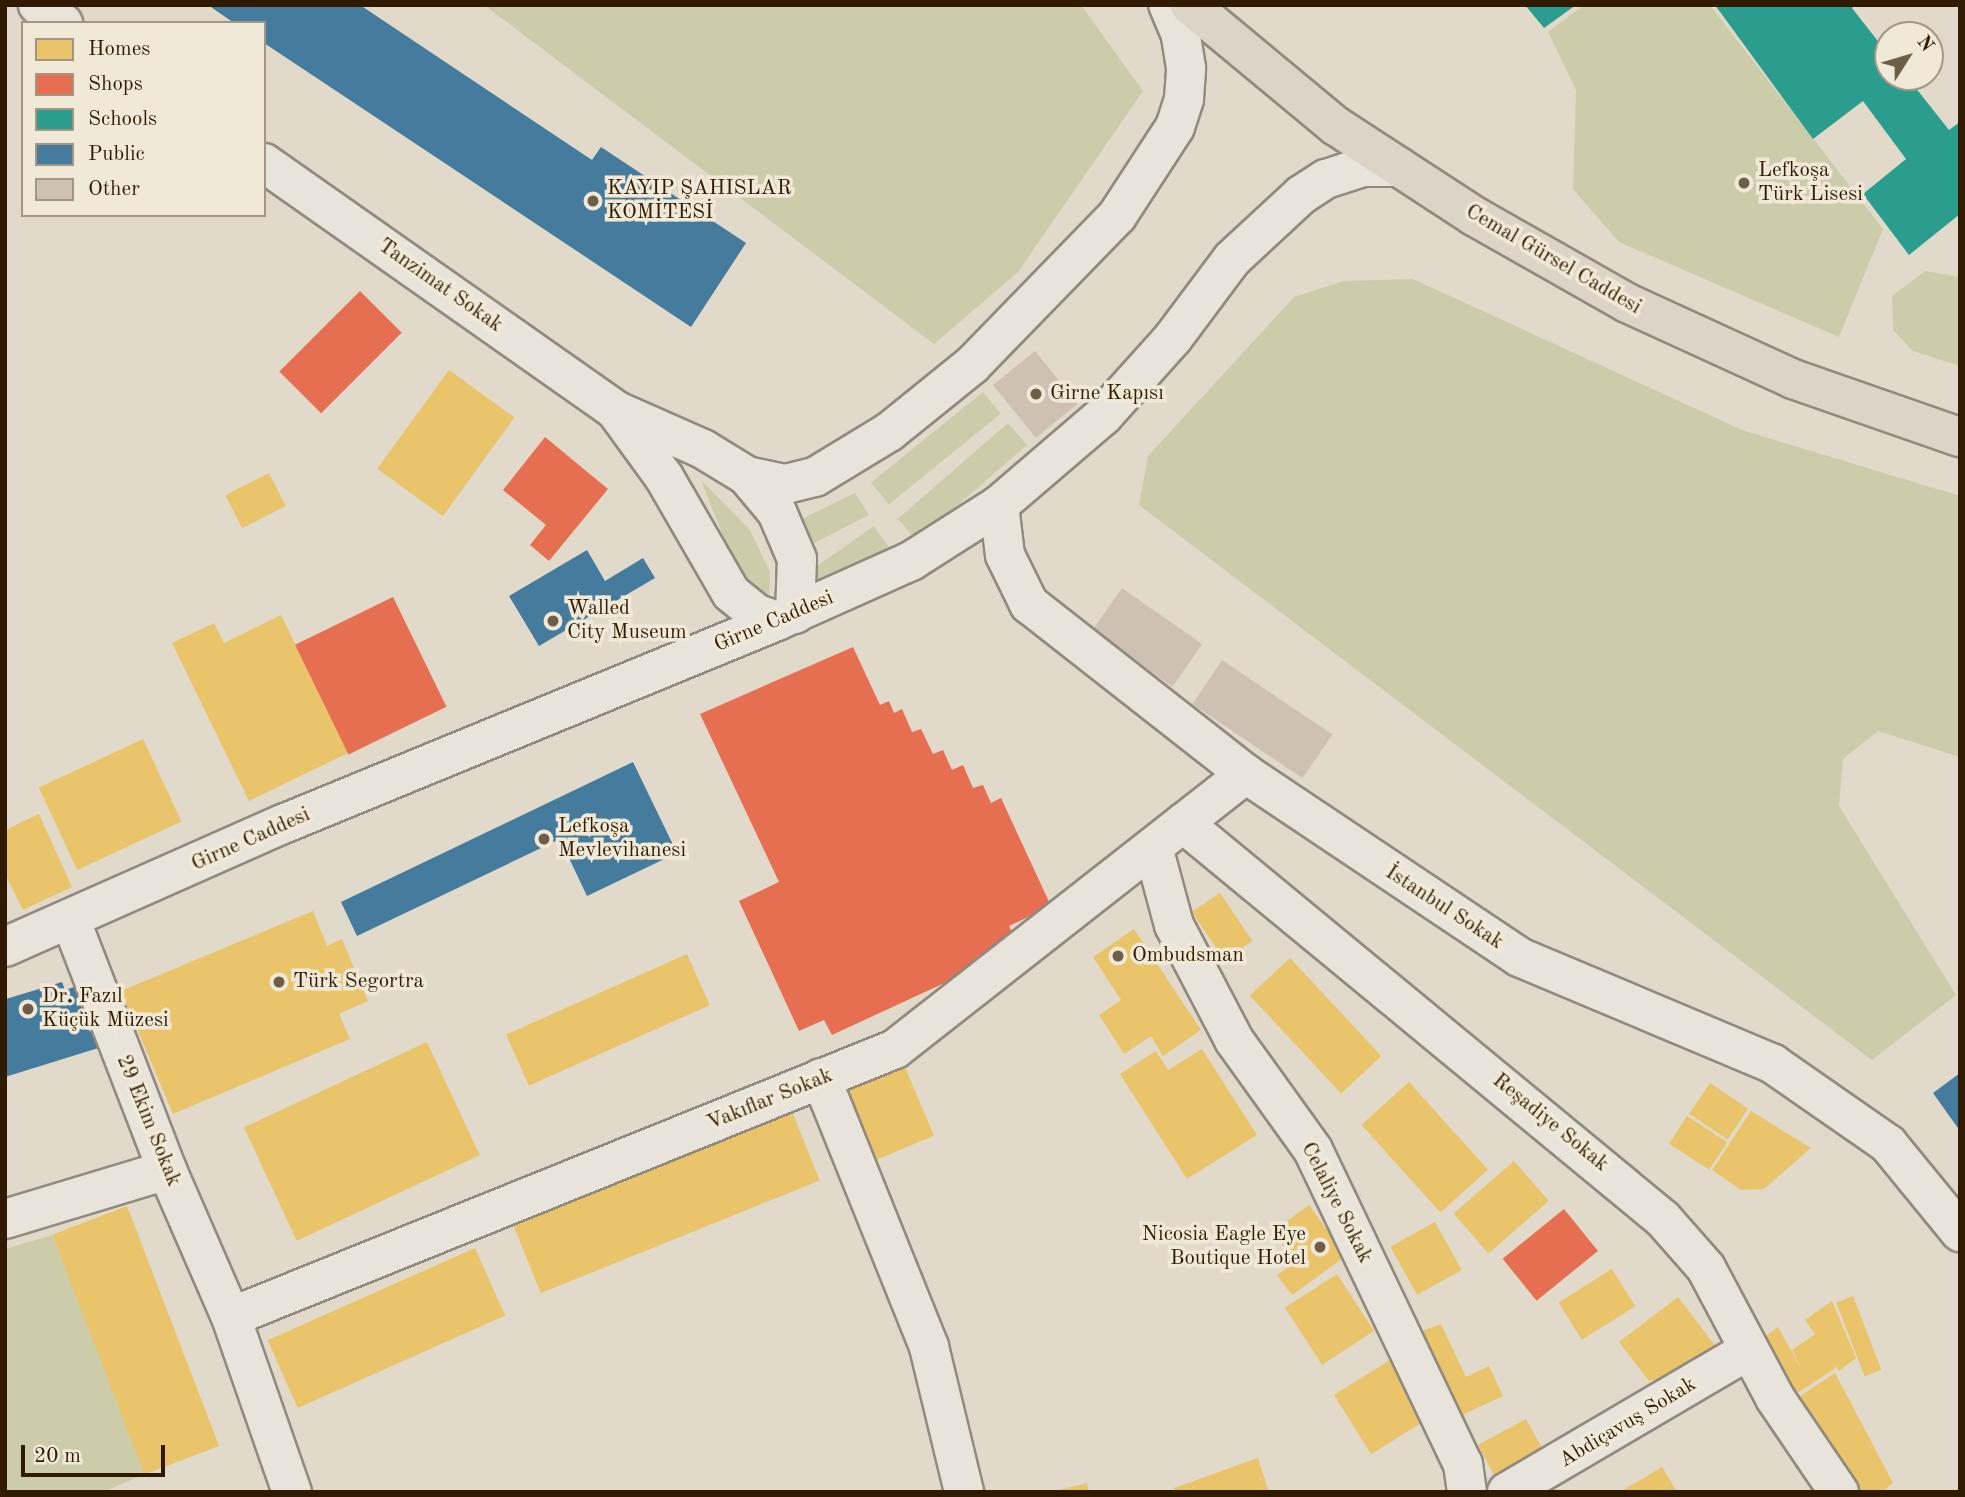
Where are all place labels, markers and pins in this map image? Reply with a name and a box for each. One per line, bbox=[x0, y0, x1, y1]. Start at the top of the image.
place label: Lefkoşa Türk Lisesi bbox=[1758, 158, 1863, 208]
marker: Lefkoşa Türk Lisesi bbox=[1736, 175, 1752, 191]
place label: KAYIP ŞAHISLAR KOMİTESİ bbox=[607, 176, 792, 226]
marker: KAYIP ŞAHISLAR KOMİTESİ bbox=[585, 193, 601, 209]
place label: Girne Kapısı bbox=[1050, 381, 1164, 407]
marker: Girne Kapısı bbox=[1028, 386, 1044, 402]
place label: Walled City Museum bbox=[567, 596, 687, 646]
marker: Walled City Museum bbox=[545, 613, 561, 629]
place label: Lefkoşa Mevlevihanesi bbox=[558, 814, 686, 864]
marker: Lefkoşa Mevlevihanesi bbox=[536, 831, 552, 847]
place label: Ombudsman bbox=[1132, 943, 1244, 969]
marker: Ombudsman bbox=[1110, 948, 1126, 964]
place label: Türk Segortra bbox=[293, 969, 424, 995]
marker: Türk Segortra bbox=[271, 974, 287, 990]
place label: Dr. Fazıl Küçük Müzesi bbox=[42, 984, 169, 1034]
marker: Dr. Fazıl Küçük Müzesi bbox=[20, 1001, 36, 1017]
place label: Nicosia Eagle Eye Boutique Hotel bbox=[1142, 1222, 1306, 1272]
marker: Nicosia Eagle Eye Boutique Hotel bbox=[1312, 1239, 1328, 1255]

